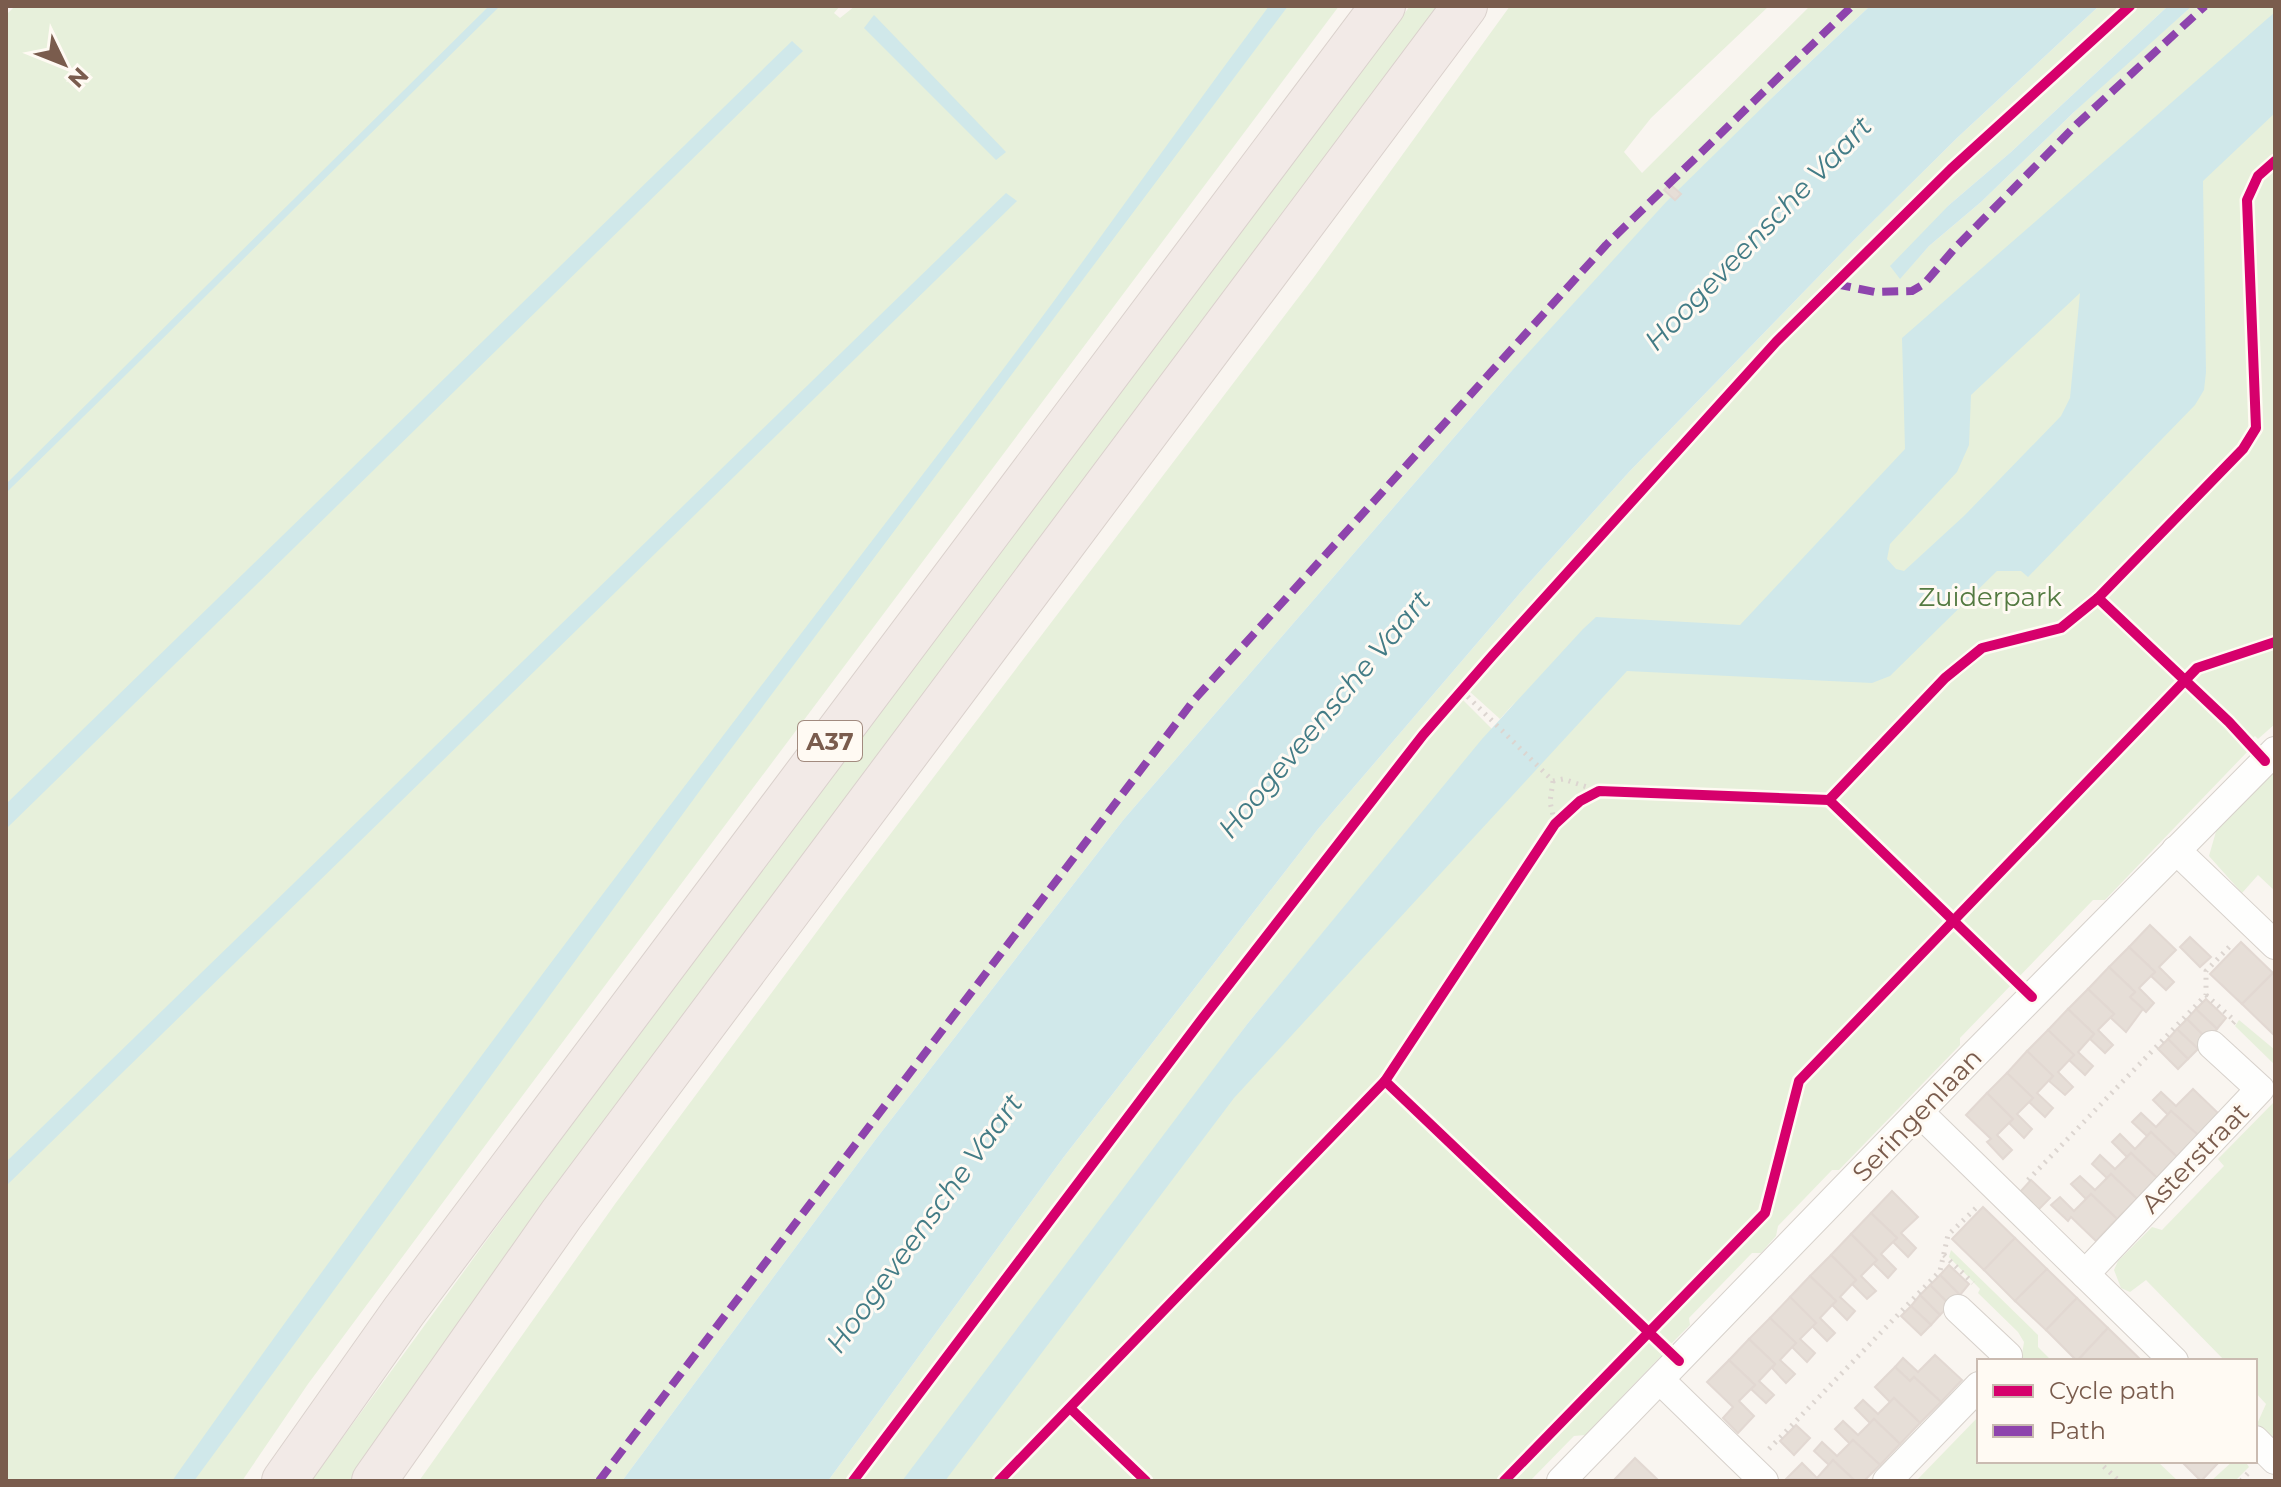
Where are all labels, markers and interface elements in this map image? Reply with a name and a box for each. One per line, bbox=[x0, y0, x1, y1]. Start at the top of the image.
north arrow bbox=[24, 24, 104, 104]
text: N bbox=[62, 62, 94, 93]
water label: Hoogeveensche Vaart bbox=[1637, 108, 1879, 357]
park label: Zuiderpark bbox=[1918, 581, 2062, 613]
water label: Hoogeveensche Vaart bbox=[1211, 583, 1438, 845]
road number: A37 bbox=[798, 721, 862, 761]
street label: Seringenlaan bbox=[1845, 1042, 1989, 1188]
water label: Hoogeveensche Vaart bbox=[818, 1086, 1030, 1359]
street label: Asterstraat bbox=[2134, 1096, 2256, 1220]
legend bbox=[1977, 1359, 2257, 1463]
text: Cycle path bbox=[2049, 1376, 2176, 1405]
text: Path bbox=[2049, 1416, 2106, 1445]

